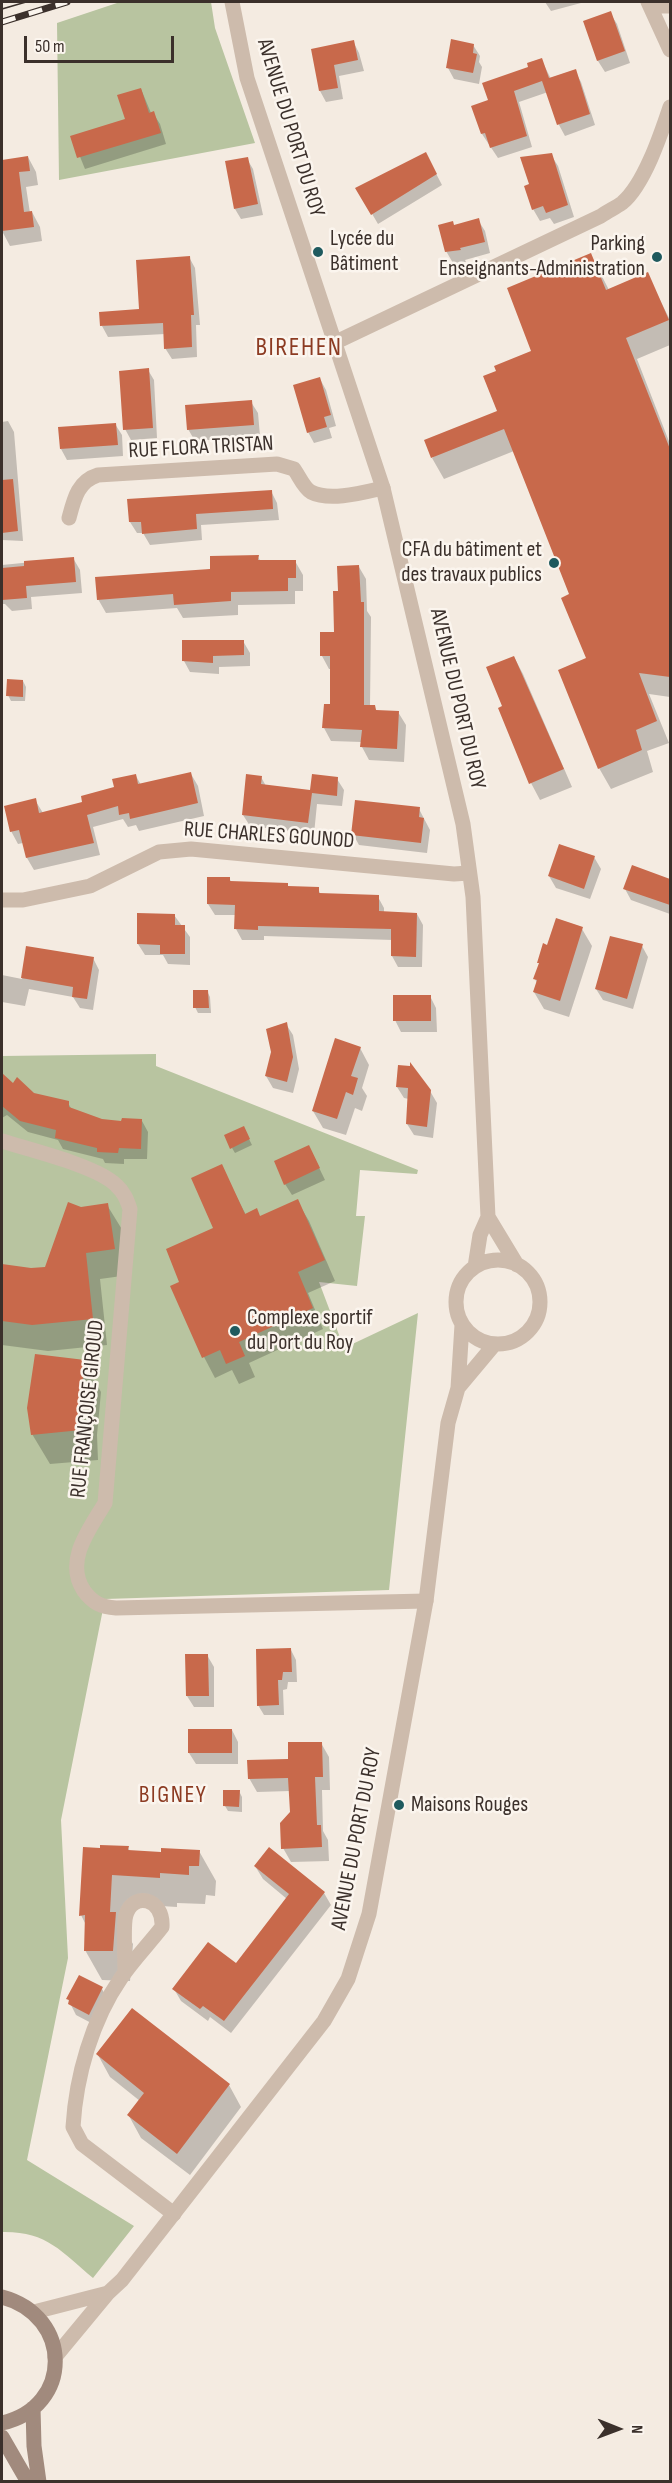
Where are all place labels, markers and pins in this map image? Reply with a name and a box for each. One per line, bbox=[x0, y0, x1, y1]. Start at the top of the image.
place label: Lycée du Bâtiment bbox=[330, 226, 398, 278]
place label: Parking Enseignants-Administration bbox=[439, 231, 645, 282]
marker: Lycée du Bâtiment bbox=[311, 245, 325, 259]
marker: Parking Enseignants-Administration bbox=[650, 250, 664, 264]
place label: CFA du bâtiment et des travaux publics bbox=[401, 537, 542, 588]
marker: CFA du bâtiment et des travaux publics bbox=[547, 556, 561, 570]
place label: Complexe sportif du Port du Roy bbox=[247, 1305, 373, 1356]
marker: Complexe sportif du Port du Roy bbox=[228, 1324, 242, 1338]
place label: Maisons Rouges bbox=[411, 1792, 528, 1818]
marker: Maisons Rouges bbox=[392, 1798, 406, 1812]

